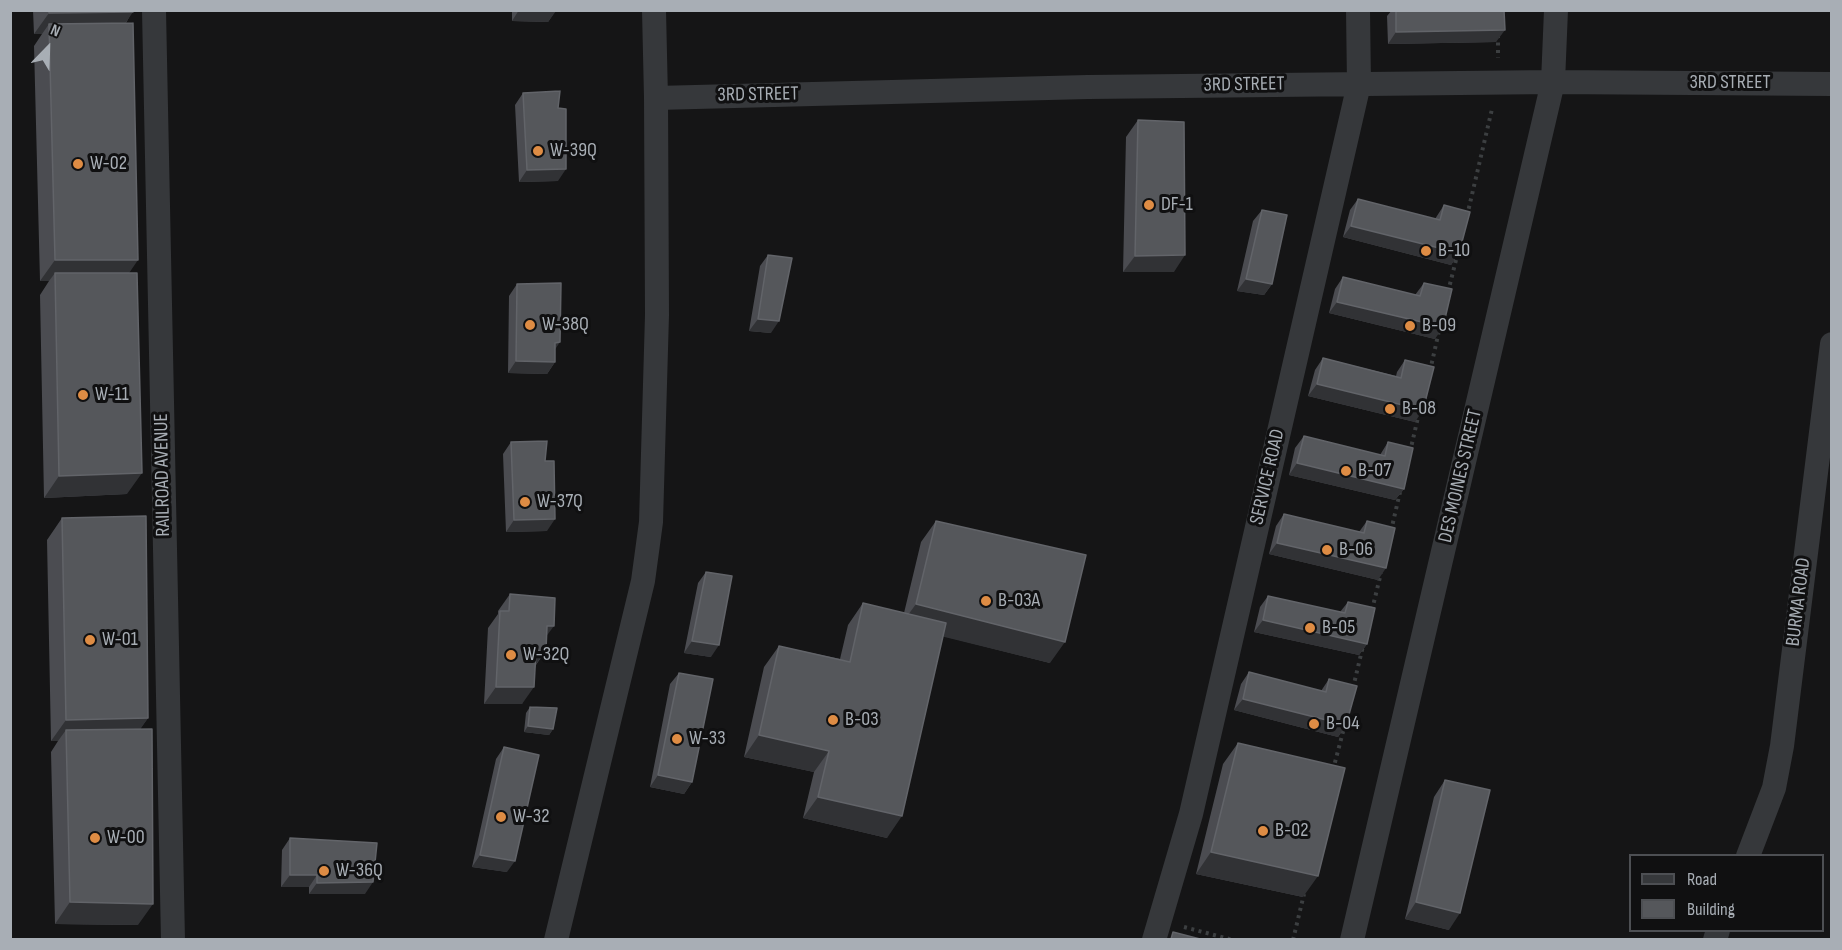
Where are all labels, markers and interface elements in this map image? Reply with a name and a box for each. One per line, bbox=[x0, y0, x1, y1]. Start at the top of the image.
north arrow bbox=[18, 18, 78, 78]
text: N bbox=[48, 21, 63, 41]
street label: 3RD STREET bbox=[1689, 71, 1771, 95]
street label: 3RD STREET bbox=[1203, 72, 1285, 98]
street label: 3RD STREET bbox=[717, 82, 799, 108]
place label: W-39Q bbox=[550, 139, 597, 163]
marker: W-39Q bbox=[531, 144, 545, 158]
place label: W-02 bbox=[90, 152, 127, 176]
marker: W-02 bbox=[71, 157, 85, 171]
place label: DF-1 bbox=[1161, 193, 1193, 217]
marker: DF-1 bbox=[1142, 198, 1156, 212]
place label: B-10 bbox=[1438, 239, 1470, 263]
marker: B-10 bbox=[1419, 244, 1433, 258]
place label: W-38Q bbox=[542, 313, 589, 337]
place label: B-09 bbox=[1422, 314, 1456, 338]
marker: W-38Q bbox=[523, 318, 537, 332]
marker: B-09 bbox=[1403, 319, 1417, 333]
place label: W-11 bbox=[95, 383, 129, 407]
marker: W-11 bbox=[76, 388, 90, 402]
place label: B-08 bbox=[1402, 397, 1436, 421]
marker: B-08 bbox=[1383, 402, 1397, 416]
street label: DES MOINES STREET bbox=[1434, 407, 1488, 545]
street label: RAILROAD AVENUE bbox=[150, 413, 176, 537]
street label: SERVICE ROAD bbox=[1245, 427, 1291, 527]
place label: B-07 bbox=[1358, 459, 1391, 483]
marker: B-07 bbox=[1339, 464, 1353, 478]
place label: W-37Q bbox=[537, 490, 583, 514]
marker: W-37Q bbox=[518, 495, 532, 509]
place label: B-06 bbox=[1339, 538, 1373, 562]
marker: B-06 bbox=[1320, 543, 1334, 557]
street label: BURMA ROAD bbox=[1782, 556, 1816, 648]
place label: B-03A bbox=[998, 589, 1040, 613]
marker: B-03A bbox=[979, 594, 993, 608]
place label: B-05 bbox=[1322, 616, 1355, 640]
marker: B-05 bbox=[1303, 621, 1317, 635]
place label: W-01 bbox=[102, 628, 138, 652]
marker: W-01 bbox=[83, 633, 97, 647]
place label: W-32Q bbox=[523, 643, 569, 667]
marker: W-32Q bbox=[504, 648, 518, 662]
place label: B-03 bbox=[845, 708, 879, 732]
place label: B-04 bbox=[1326, 712, 1360, 736]
marker: B-03 bbox=[826, 713, 840, 727]
marker: B-04 bbox=[1307, 717, 1321, 731]
place label: W-33 bbox=[689, 727, 726, 751]
marker: W-33 bbox=[670, 732, 684, 746]
place label: W-32 bbox=[513, 805, 549, 829]
marker: W-32 bbox=[494, 810, 508, 824]
place label: B-02 bbox=[1275, 819, 1308, 843]
marker: B-02 bbox=[1256, 824, 1270, 838]
place label: W-00 bbox=[107, 826, 145, 850]
marker: W-00 bbox=[88, 831, 102, 845]
legend bbox=[1629, 854, 1824, 932]
place label: W-36Q bbox=[336, 859, 383, 883]
marker: W-36Q bbox=[317, 864, 331, 878]
text: Road bbox=[1687, 869, 1717, 890]
text: Building bbox=[1687, 899, 1735, 920]

